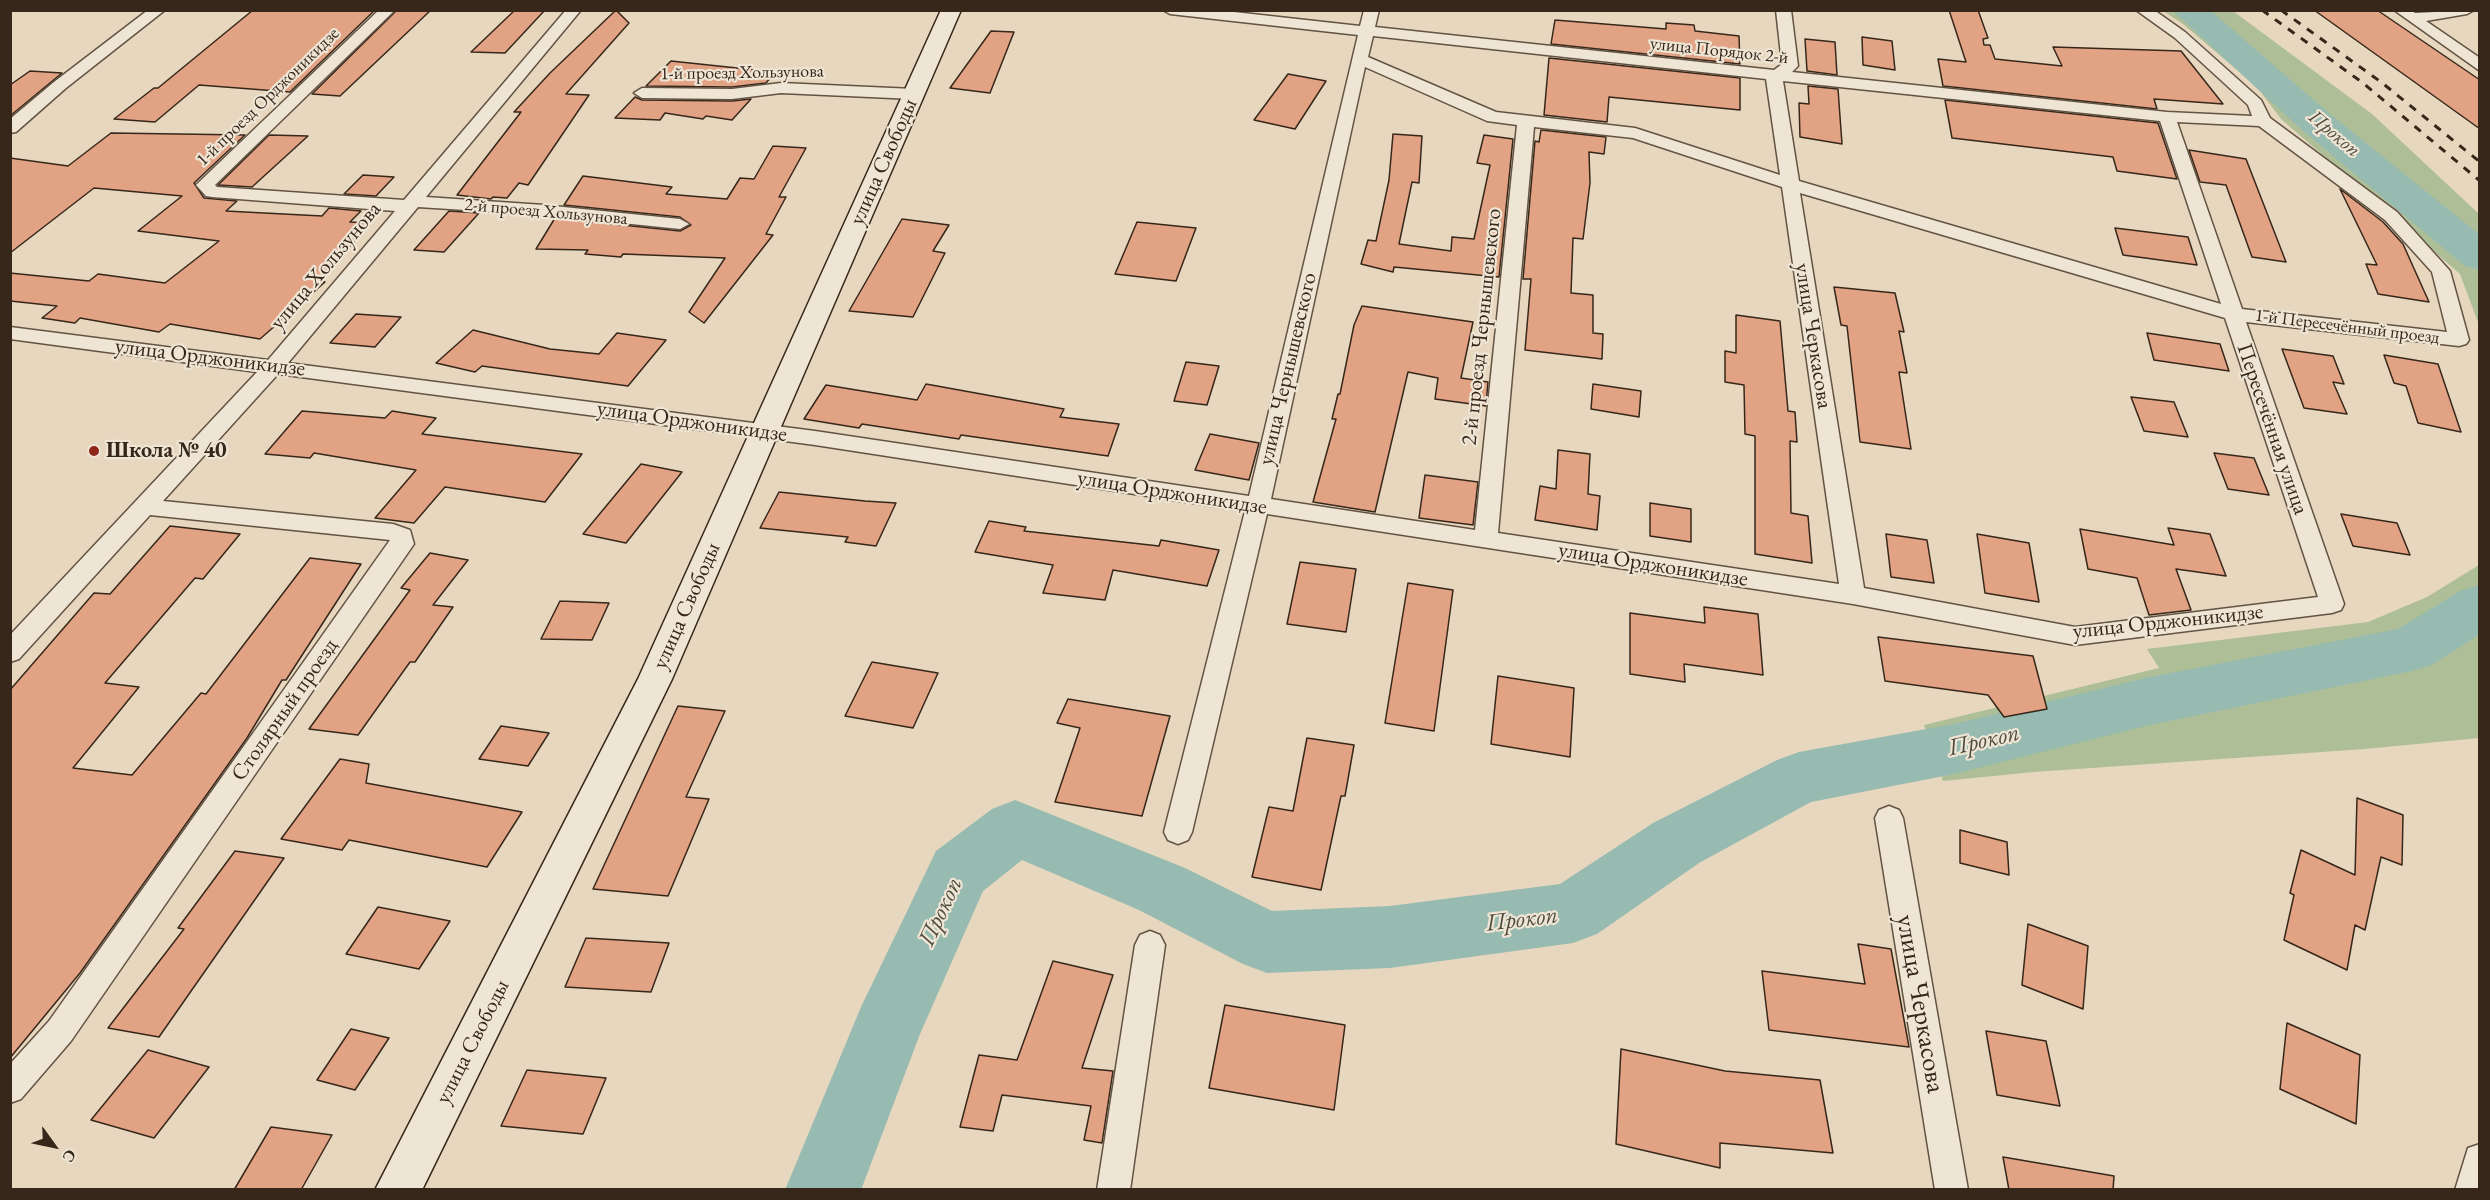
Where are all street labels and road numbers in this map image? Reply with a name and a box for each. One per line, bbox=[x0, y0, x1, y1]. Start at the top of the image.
street label: 1-й проезд Орджоникидзе bbox=[192, 23, 344, 171]
street label: улица Порядок 2-й bbox=[1649, 33, 1789, 69]
street label: 1-й проезд Хользунова bbox=[660, 61, 824, 85]
street label: улица Свободы bbox=[844, 95, 924, 229]
street label: 2-й проезд Хользунова bbox=[463, 194, 629, 230]
street label: улица Хользунова bbox=[265, 197, 387, 335]
street label: 2-й проезд Чернышевского bbox=[1456, 207, 1508, 447]
street label: улица Черкасова bbox=[1788, 261, 1838, 411]
street label: улица Чернышевского bbox=[1253, 270, 1323, 468]
street label: 1-й Пересечённый проезд bbox=[2253, 305, 2441, 349]
street label: улица Орджоникидзе bbox=[113, 333, 307, 383]
street label: Пересечённая улица bbox=[2230, 340, 2314, 518]
street label: улица Орджоникидзе bbox=[595, 396, 789, 448]
street label: улица Орджоникидзе bbox=[1075, 465, 1269, 521]
street label: улица Орджоникидзе bbox=[1556, 537, 1750, 593]
street label: улица Свободы bbox=[647, 539, 727, 673]
street label: улица Орджоникидзе bbox=[2071, 599, 2265, 645]
street label: Столярный проезд bbox=[226, 634, 344, 786]
street label: улица Черкасова bbox=[1888, 912, 1952, 1096]
street label: улица Свободы bbox=[430, 976, 516, 1108]

